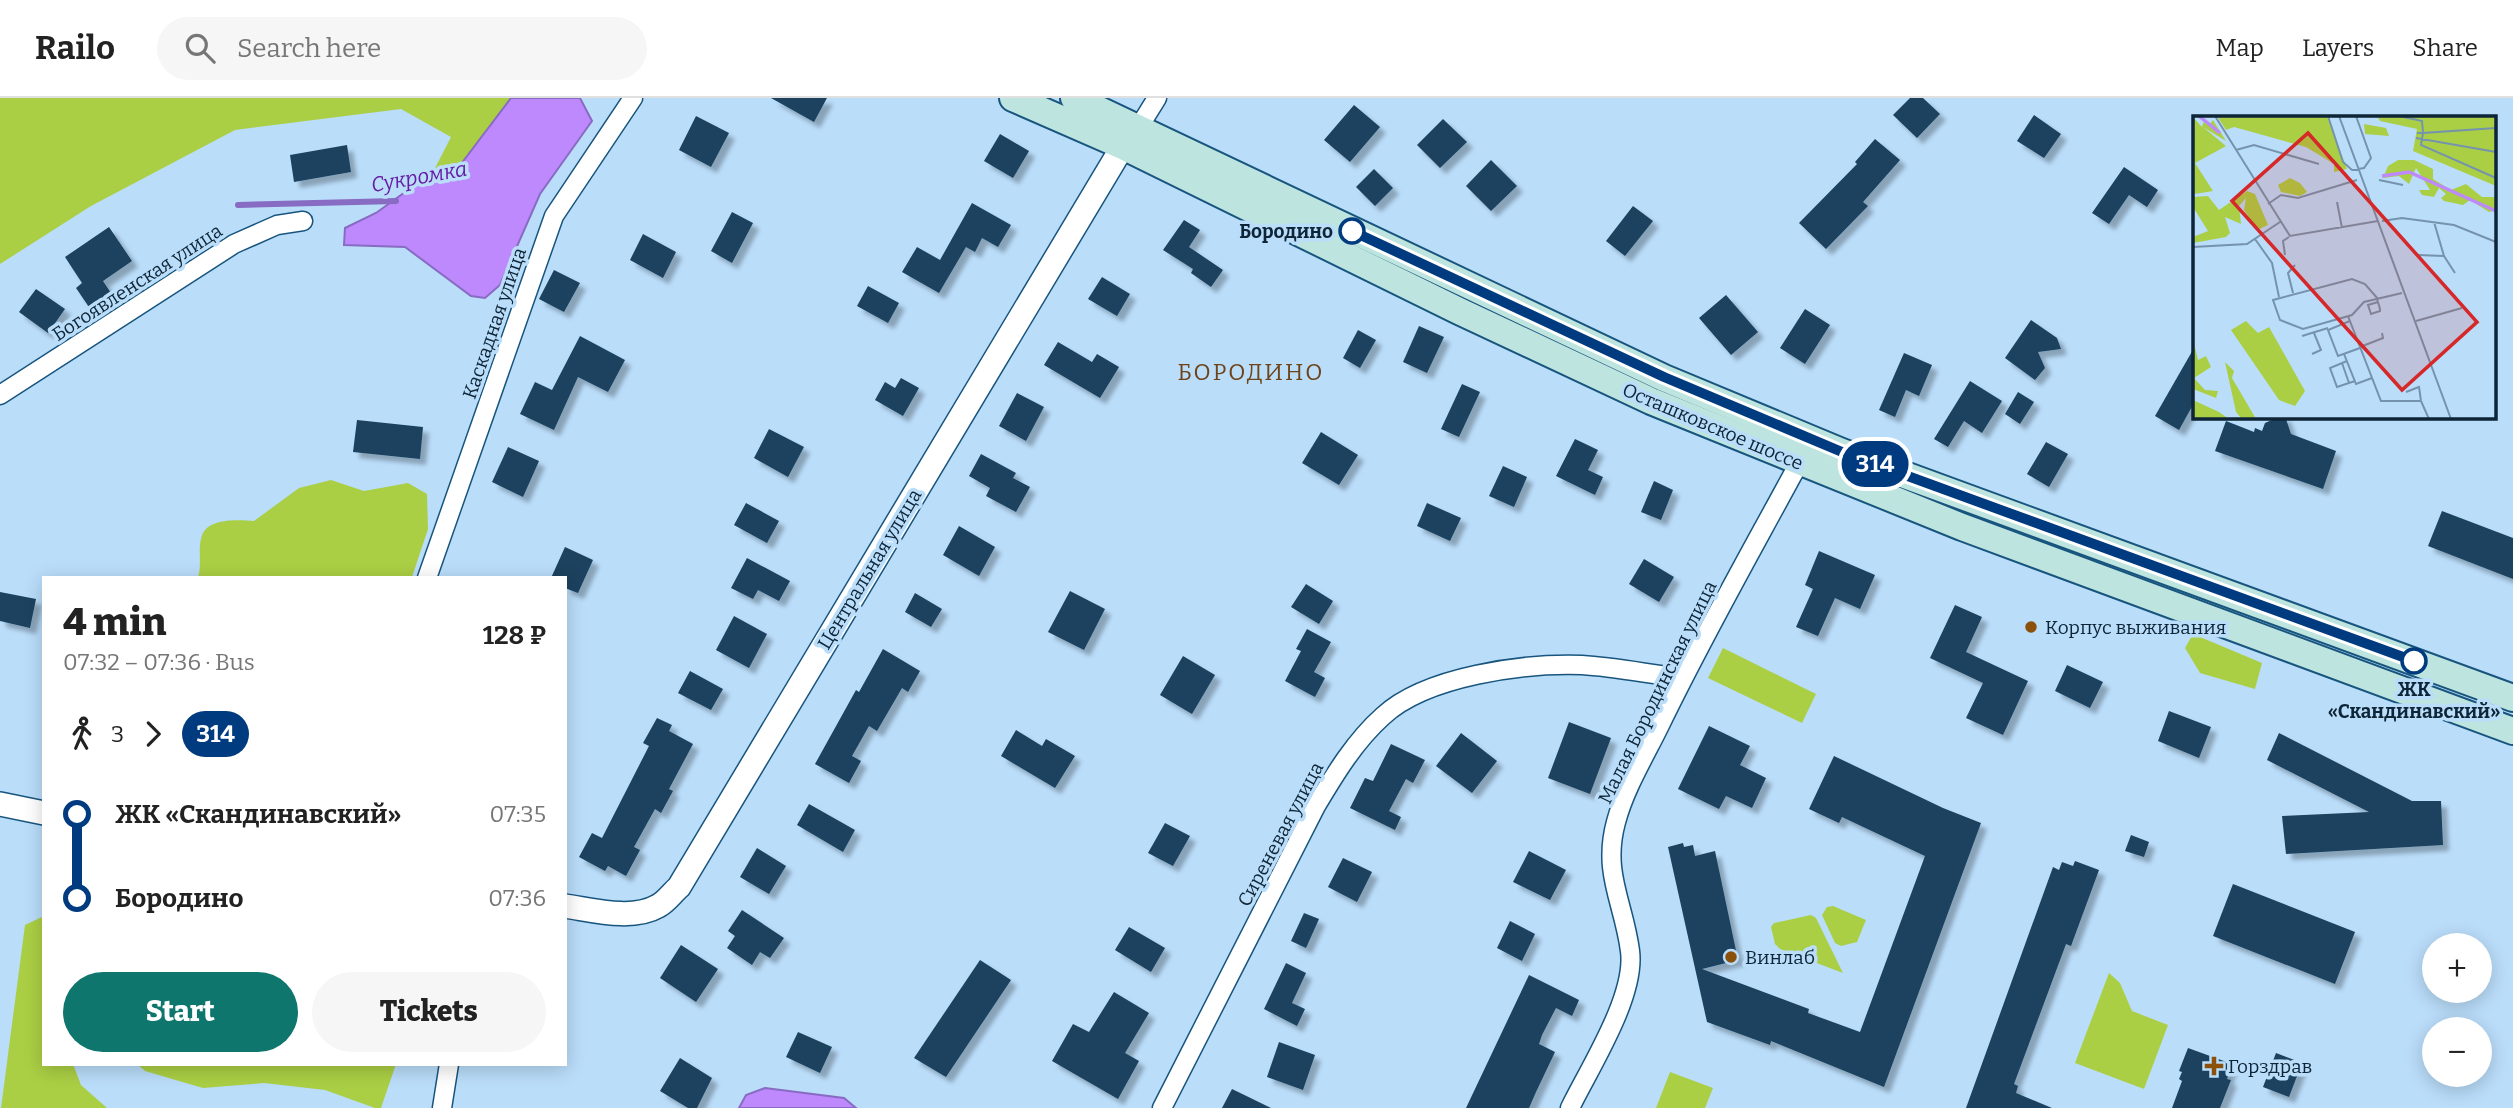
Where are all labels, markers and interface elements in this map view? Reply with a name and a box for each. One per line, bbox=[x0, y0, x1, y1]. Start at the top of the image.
search box bbox=[157, 17, 647, 80]
text: Railo bbox=[35, 28, 115, 68]
icon: search bbox=[181, 29, 219, 67]
text: Search here bbox=[237, 33, 381, 64]
text: Map bbox=[2216, 34, 2264, 62]
text: Layers bbox=[2302, 34, 2374, 62]
text: Share bbox=[2412, 34, 2478, 62]
inset map bbox=[2193, 116, 2496, 418]
water label: Сукромка bbox=[369, 156, 469, 198]
marker: Бородино bbox=[1339, 218, 1365, 244]
street label: Богоявленская улица bbox=[48, 219, 227, 346]
place label: Бородино bbox=[1239, 220, 1333, 243]
street label: Каскадная улица bbox=[458, 244, 531, 402]
district label: БОРОДИНО bbox=[1178, 358, 1324, 386]
street label: Осташковское шоссе bbox=[1619, 378, 1807, 475]
line badge: 314 bbox=[1835, 441, 1915, 487]
text: 314 bbox=[1856, 450, 1894, 478]
street label: Центральная улица bbox=[812, 484, 927, 654]
street label: Малая Бородинская улица bbox=[1593, 576, 1722, 808]
text: 4 min bbox=[63, 599, 166, 645]
place label: Корпус выживания bbox=[2045, 616, 2226, 639]
marker: Корпус выживания bbox=[2023, 619, 2039, 635]
text: 128 ₽ bbox=[483, 620, 546, 651]
text: 07:32 – 07:36 · Bus bbox=[63, 648, 255, 676]
marker: ЖК «Скандинавский» bbox=[2401, 648, 2427, 674]
place label: ЖК «Скандинавский» bbox=[2328, 678, 2500, 723]
icon: walk bbox=[63, 715, 101, 753]
icon: forward bbox=[134, 715, 172, 753]
text: 3 bbox=[111, 720, 124, 748]
text: 314 bbox=[196, 720, 235, 748]
street label: Сиреневая улица bbox=[1233, 757, 1329, 910]
text: ЖК «Скандинавский» bbox=[115, 799, 401, 830]
text: 07:35 bbox=[489, 800, 546, 828]
text: Бородино bbox=[115, 883, 243, 914]
text: 07:36 bbox=[488, 884, 546, 912]
map controls bbox=[2422, 933, 2492, 1087]
button: + bbox=[2422, 933, 2492, 1003]
place label: Винлаб bbox=[1745, 946, 1815, 969]
marker: Винлаб bbox=[1723, 949, 1739, 965]
button: Start bbox=[63, 972, 298, 1052]
button: Tickets bbox=[312, 972, 546, 1052]
button: − bbox=[2422, 1017, 2492, 1087]
place label: Горздрав bbox=[2228, 1055, 2312, 1078]
marker: Горздрав bbox=[2206, 1058, 2222, 1074]

